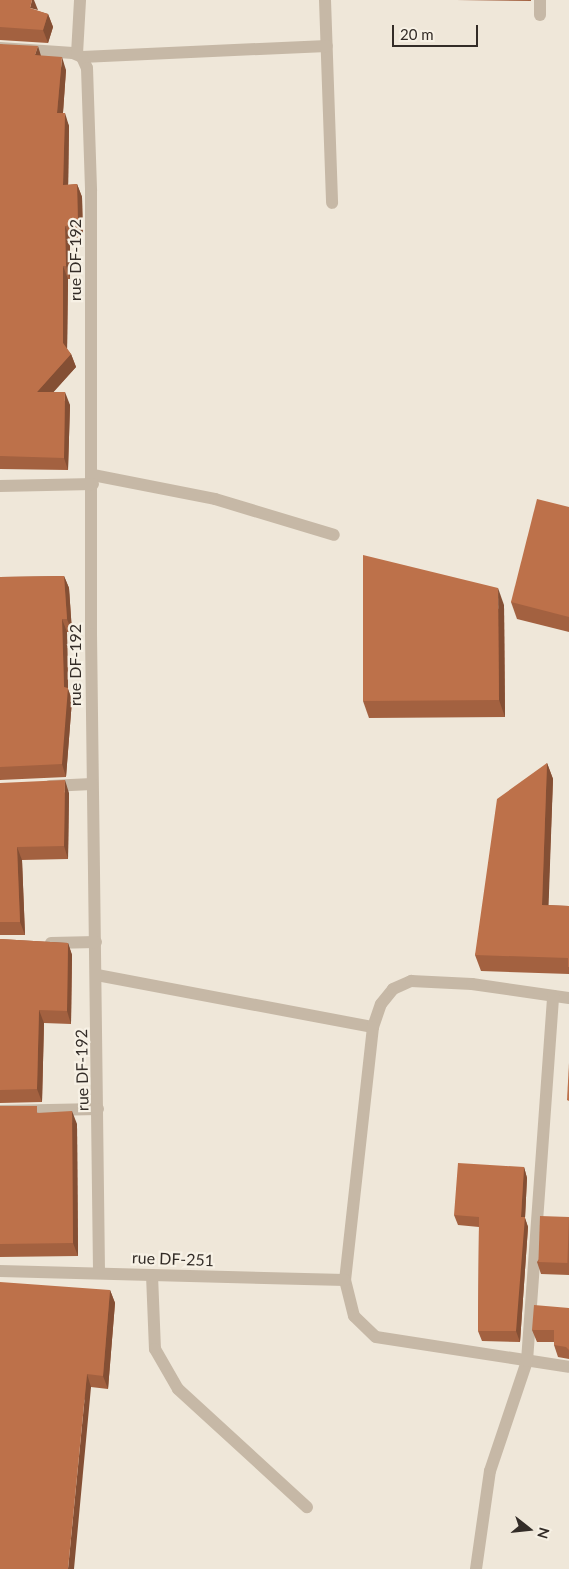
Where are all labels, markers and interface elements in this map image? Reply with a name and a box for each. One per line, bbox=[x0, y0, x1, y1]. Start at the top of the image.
scale bar bbox=[394, 15, 480, 47]
text: 20 m bbox=[400, 25, 434, 43]
street label: rue DF-192 bbox=[65, 219, 85, 301]
street label: rue DF-192 bbox=[65, 624, 85, 706]
street label: rue DF-192 bbox=[72, 1029, 92, 1111]
street label: rue DF-251 bbox=[132, 1248, 214, 1270]
north arrow bbox=[504, 1504, 554, 1554]
text: N bbox=[534, 1526, 554, 1541]

